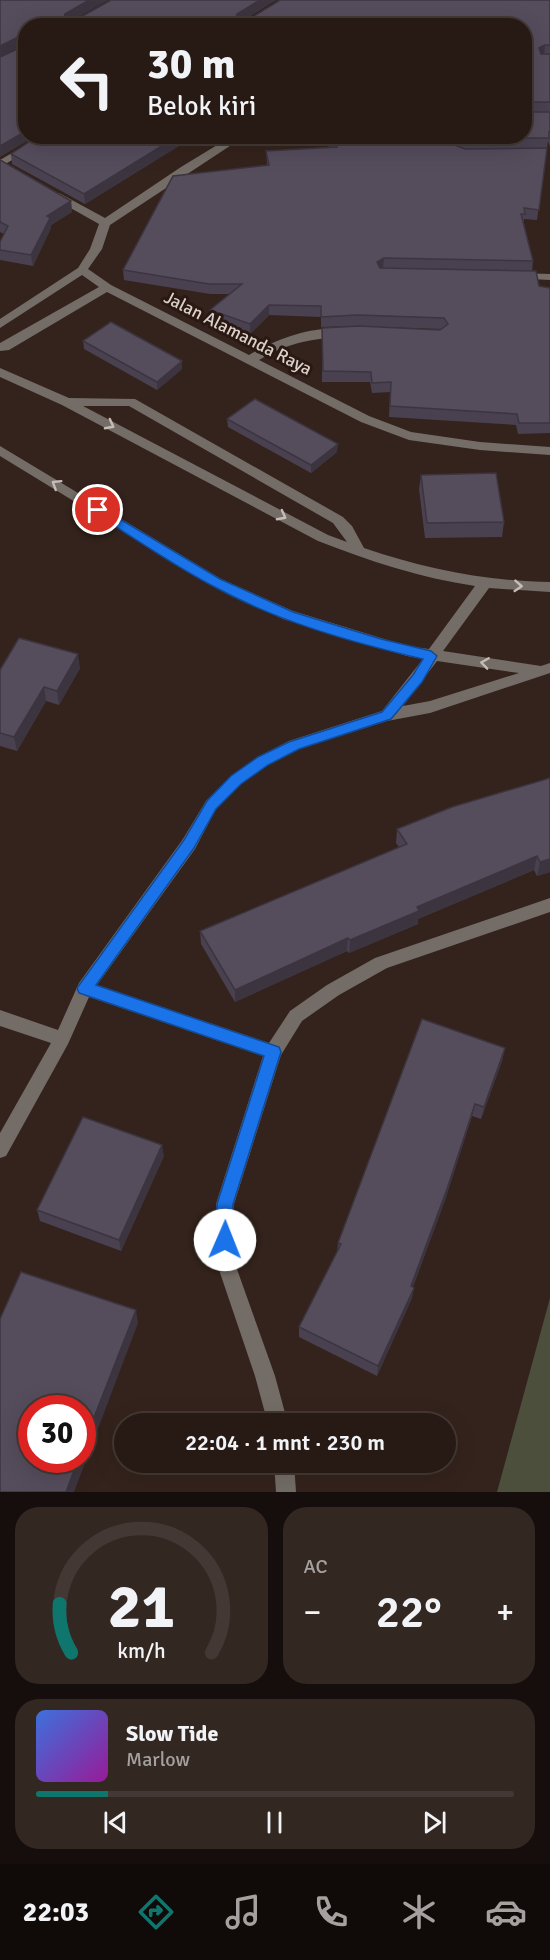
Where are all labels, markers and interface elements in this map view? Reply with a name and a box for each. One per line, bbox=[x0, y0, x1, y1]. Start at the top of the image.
text: 30 m bbox=[147, 39, 236, 90]
icon: left bbox=[48, 42, 126, 120]
text: Belok kiri bbox=[147, 90, 256, 123]
street label: Jalan Alamanda Raya bbox=[160, 286, 316, 380]
one-way arrow bbox=[103, 418, 114, 429]
one-way arrow bbox=[52, 480, 62, 492]
pin bbox=[72, 484, 123, 535]
icon: arrive bbox=[81, 493, 114, 526]
one-way arrow bbox=[276, 509, 286, 520]
one-way arrow bbox=[513, 579, 522, 592]
one-way arrow bbox=[480, 657, 489, 669]
position arrow bbox=[193, 1208, 257, 1272]
speed limit sign: 30 bbox=[18, 1395, 96, 1473]
text: 22:04 · 1 mnt · 230 m bbox=[185, 1429, 385, 1456]
text: AC bbox=[304, 1554, 328, 1579]
text: 21 bbox=[108, 1568, 175, 1645]
text: 22° bbox=[376, 1585, 442, 1640]
text: − bbox=[304, 1592, 321, 1633]
text: + bbox=[496, 1592, 514, 1633]
text: km/h bbox=[117, 1638, 166, 1664]
text: Slow Tide bbox=[126, 1720, 218, 1747]
text: Marlow bbox=[126, 1747, 190, 1772]
icon: previous bbox=[99, 1806, 132, 1839]
icon: pause bbox=[258, 1806, 291, 1839]
icon: next bbox=[418, 1806, 451, 1839]
icon: directions bbox=[135, 1891, 177, 1933]
icon: music bbox=[222, 1891, 264, 1933]
icon: phone bbox=[310, 1891, 352, 1933]
icon: climate bbox=[398, 1891, 440, 1933]
icon: car bbox=[485, 1891, 527, 1933]
text: 22:03 bbox=[23, 1896, 89, 1929]

